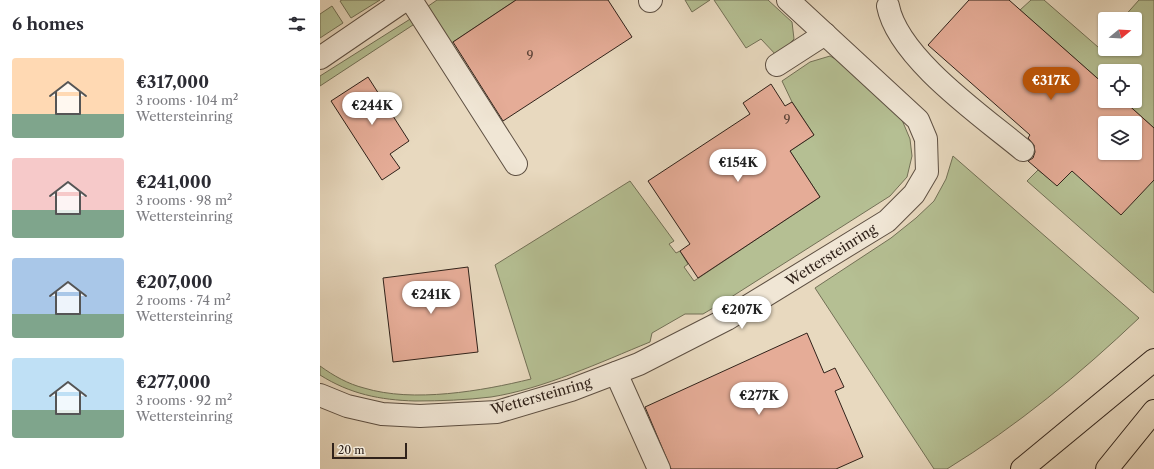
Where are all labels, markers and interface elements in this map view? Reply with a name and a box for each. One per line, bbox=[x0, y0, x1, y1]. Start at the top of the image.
north arrow bbox=[1098, 12, 1142, 56]
map controls bbox=[1098, 12, 1142, 160]
icon: filters bbox=[286, 13, 308, 35]
text: 6 homes bbox=[12, 14, 84, 34]
house number: 9 bbox=[526, 48, 534, 63]
button: locate bbox=[1098, 64, 1142, 108]
pin: €317K bbox=[1023, 67, 1079, 101]
text: €317,000 bbox=[136, 72, 209, 92]
text: €317K bbox=[1032, 72, 1070, 88]
icon: home bbox=[44, 74, 92, 122]
text: 3 rooms · 104 m² bbox=[136, 92, 238, 108]
pin: €244K bbox=[344, 92, 400, 126]
text: €244K bbox=[351, 97, 393, 113]
text: Wettersteinring bbox=[136, 108, 232, 124]
house number: 9 bbox=[783, 112, 791, 127]
button: layers bbox=[1098, 116, 1142, 160]
pin: €154K bbox=[710, 149, 766, 183]
text: €154K bbox=[718, 154, 758, 170]
text: €241,000 bbox=[136, 172, 212, 192]
icon: home bbox=[44, 174, 92, 222]
text: 3 rooms · 98 m² bbox=[136, 192, 232, 208]
text: Wettersteinring bbox=[136, 208, 232, 224]
street label: Wettersteinring bbox=[781, 220, 880, 291]
text: €207,000 bbox=[136, 272, 213, 292]
icon: home bbox=[44, 274, 92, 322]
pin: €241K bbox=[403, 281, 459, 315]
text: €241K bbox=[411, 286, 451, 302]
text: 2 rooms · 74 m² bbox=[136, 292, 231, 308]
pin: €207K bbox=[714, 296, 770, 330]
text: €207K bbox=[721, 301, 763, 317]
text: Wettersteinring bbox=[136, 308, 232, 324]
text: €277,000 bbox=[136, 372, 211, 392]
street label: Wettersteinring bbox=[488, 373, 594, 419]
icon: home bbox=[44, 374, 92, 422]
pin: €277K bbox=[731, 382, 787, 416]
text: €277K bbox=[739, 387, 779, 403]
text: 3 rooms · 92 m² bbox=[136, 392, 232, 408]
text: Wettersteinring bbox=[136, 408, 232, 424]
scale bar bbox=[332, 441, 407, 460]
text: 20 m bbox=[338, 443, 364, 457]

